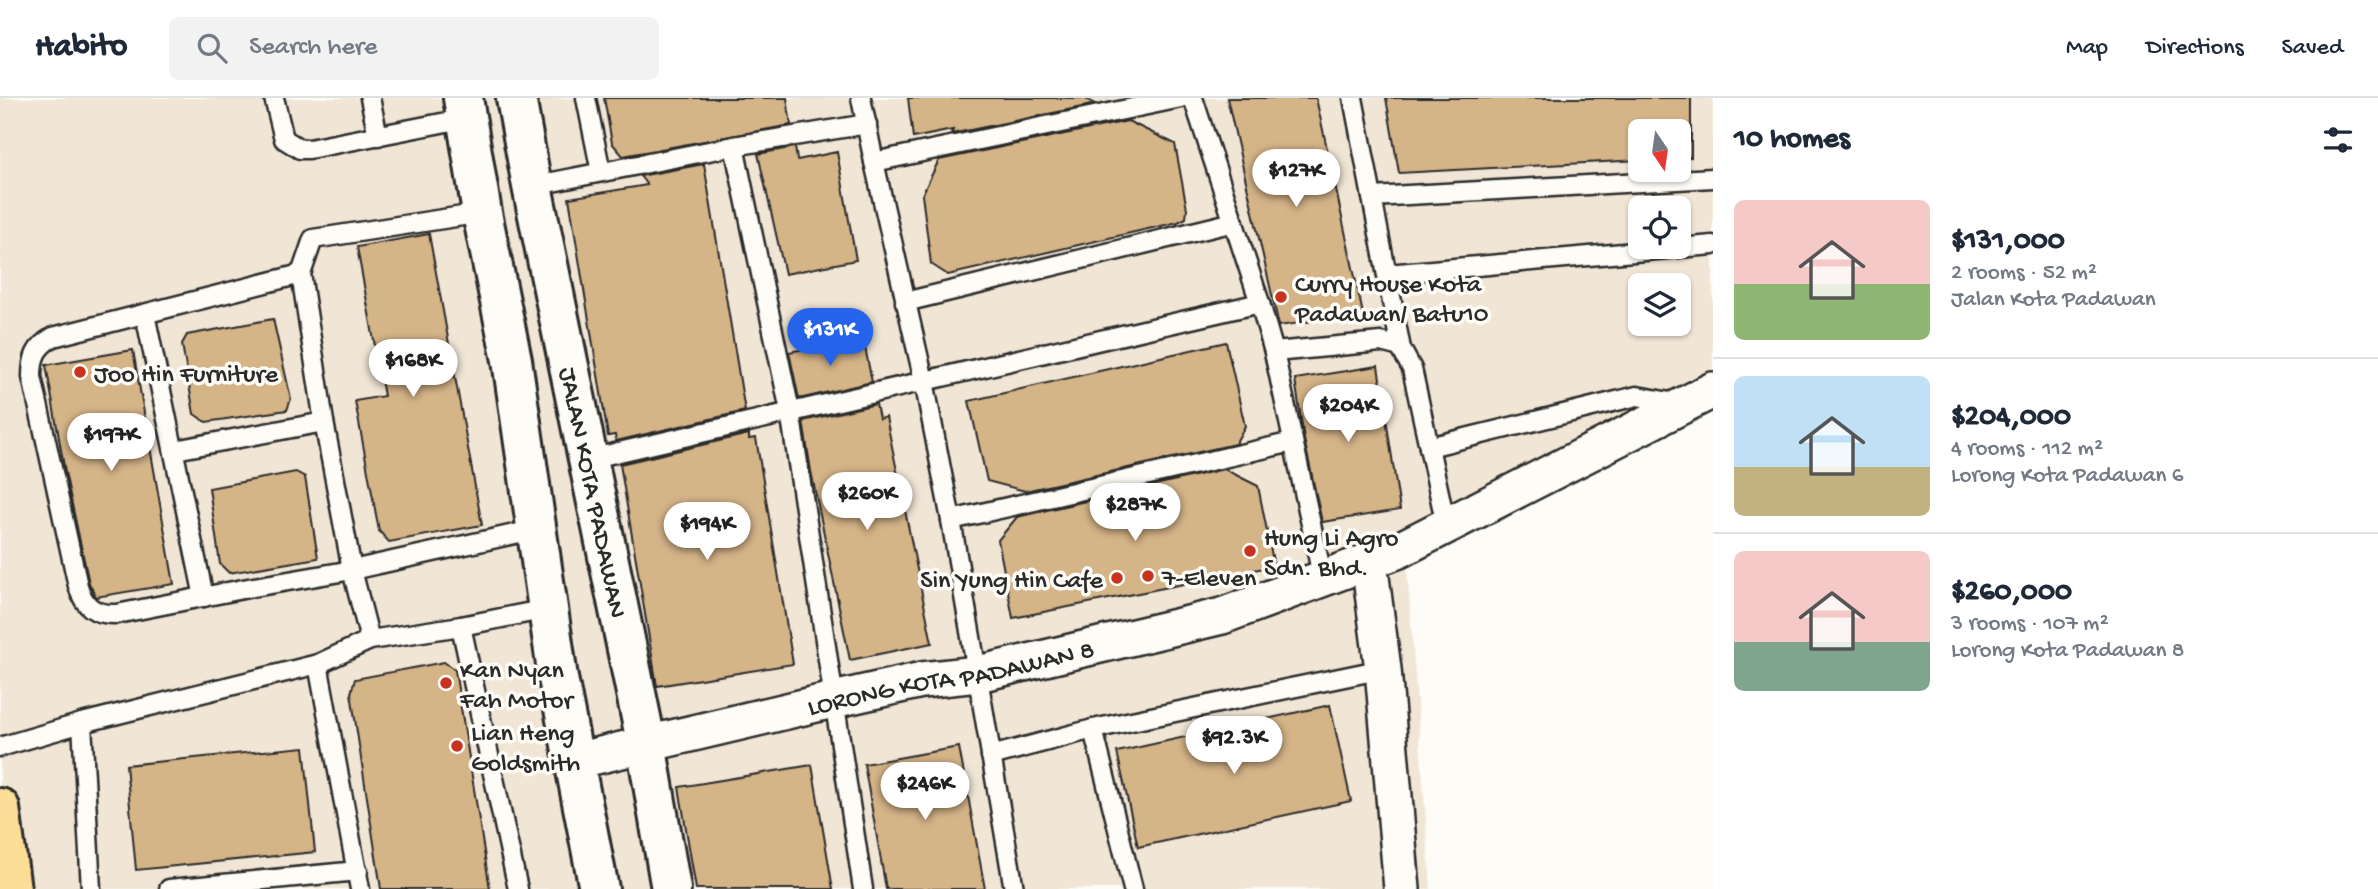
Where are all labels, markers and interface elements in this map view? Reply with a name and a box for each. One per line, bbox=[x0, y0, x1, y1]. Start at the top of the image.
search box bbox=[169, 17, 659, 80]
text: Habito bbox=[35, 29, 127, 67]
icon: search bbox=[193, 29, 231, 67]
text: Search here bbox=[249, 33, 377, 64]
text: Map bbox=[2066, 34, 2108, 63]
text: Directions bbox=[2146, 34, 2244, 63]
text: Saved bbox=[2282, 34, 2343, 63]
north arrow bbox=[1628, 119, 1690, 182]
map controls bbox=[1628, 119, 1691, 336]
icon: filters bbox=[2319, 121, 2357, 159]
text: 10 homes bbox=[1734, 123, 1850, 158]
pin: $127K bbox=[1247, 150, 1345, 209]
text: $127K bbox=[1268, 158, 1324, 185]
button: locate bbox=[1628, 196, 1691, 259]
text: $131,000 bbox=[1951, 225, 2065, 260]
icon: home bbox=[1790, 228, 1874, 312]
text: 2 rooms · 52 m² bbox=[1951, 260, 2097, 287]
place label: Curry House Kota Padawan/ Batu10 bbox=[1294, 271, 1489, 332]
button: layers bbox=[1628, 273, 1691, 336]
text: Jalan Kota Padawan bbox=[1951, 287, 2156, 314]
marker: Curry House Kota Padawan/ Batu10 bbox=[1273, 289, 1289, 305]
pin: $131K bbox=[781, 308, 879, 368]
text: $131K bbox=[803, 317, 857, 344]
pin: $168K bbox=[364, 340, 462, 399]
text: $168K bbox=[385, 348, 441, 375]
place label: Joo Hin Furniture bbox=[94, 361, 279, 392]
marker: Joo Hin Furniture bbox=[72, 364, 88, 380]
street label: JALAN KOTA PADAWAN bbox=[550, 365, 631, 621]
pin: $204K bbox=[1299, 384, 1397, 444]
text: $204K bbox=[1319, 393, 1377, 420]
text: $204,000 bbox=[1951, 401, 2071, 436]
icon: home bbox=[1790, 404, 1874, 488]
pin: $197K bbox=[62, 414, 160, 473]
text: $197K bbox=[83, 422, 139, 449]
text: 4 rooms · 112 m² bbox=[1951, 436, 2103, 463]
text: Lorong Kota Padawan 6 bbox=[1951, 463, 2183, 490]
pin: $260K bbox=[818, 472, 916, 532]
text: $260K bbox=[838, 481, 897, 508]
pin: $287K bbox=[1086, 484, 1184, 543]
text: $287K bbox=[1106, 492, 1164, 519]
pin: $194K bbox=[658, 503, 756, 562]
text: $194K bbox=[680, 511, 734, 538]
place label: Hung Li Agro Sdn. Bhd. bbox=[1264, 525, 1398, 586]
marker: Hung Li Agro Sdn. Bhd. bbox=[1242, 543, 1258, 559]
place label: 7-Eleven bbox=[1161, 565, 1257, 596]
place label: Sin Yung Hin Cafe bbox=[920, 567, 1104, 598]
marker: 7-Eleven bbox=[1140, 568, 1156, 584]
marker: Sin Yung Hin Cafe bbox=[1109, 570, 1125, 586]
text: $260,000 bbox=[1951, 576, 2072, 611]
icon: home bbox=[1790, 579, 1874, 663]
text: 3 rooms · 107 m² bbox=[1951, 611, 2109, 638]
street label: LORONG KOTA PADAWAN 8 bbox=[805, 636, 1098, 726]
text: Lorong Kota Padawan 8 bbox=[1951, 638, 2184, 665]
place label: Kan Nyan Fah Motor bbox=[459, 657, 576, 718]
marker: Kan Nyan Fah Motor bbox=[438, 675, 454, 691]
pin: $92.3K bbox=[1177, 716, 1291, 776]
place label: Lian Heng Goldsmith bbox=[471, 720, 580, 781]
text: $92.3K bbox=[1202, 725, 1266, 752]
marker: Lian Heng Goldsmith bbox=[449, 738, 465, 754]
pin: $246K bbox=[876, 762, 974, 822]
text: $246K bbox=[897, 771, 953, 798]

